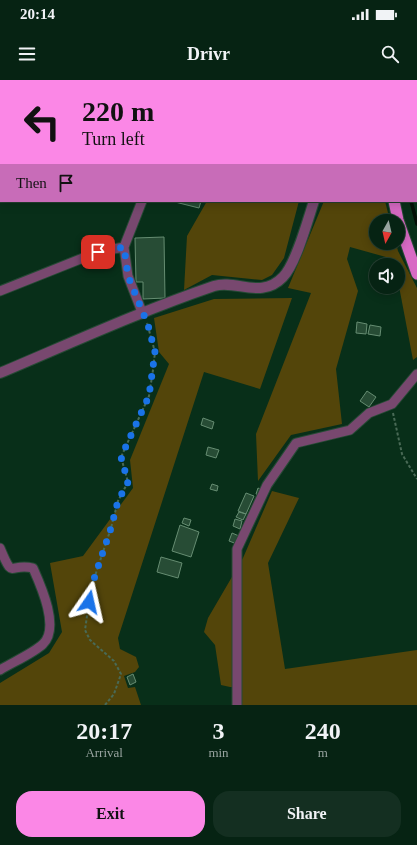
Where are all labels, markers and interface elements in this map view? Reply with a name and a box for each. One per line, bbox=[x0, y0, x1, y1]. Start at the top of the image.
text: 20:14 bbox=[20, 6, 55, 22]
icon: menu bbox=[16, 43, 38, 65]
icon: search bbox=[379, 43, 401, 65]
text: Drivr bbox=[187, 44, 230, 64]
icon: left bbox=[16, 96, 68, 148]
text: 220 m bbox=[82, 96, 154, 127]
text: Turn left bbox=[82, 129, 145, 149]
icon: arrive bbox=[55, 172, 77, 194]
text: Then bbox=[16, 175, 47, 191]
north arrow bbox=[369, 214, 405, 250]
map controls bbox=[369, 214, 405, 294]
pin bbox=[81, 235, 115, 269]
icon: arrive bbox=[87, 241, 109, 263]
button: sound bbox=[369, 258, 405, 294]
position arrow bbox=[68, 581, 110, 623]
text: 20:17 bbox=[76, 718, 132, 744]
text: 3 bbox=[212, 718, 224, 744]
text: 240 bbox=[305, 718, 341, 744]
text: Arrival bbox=[85, 745, 123, 760]
text: min bbox=[208, 745, 229, 760]
text: m bbox=[318, 745, 328, 760]
button: Exit bbox=[16, 791, 205, 837]
button: Share bbox=[213, 791, 401, 837]

